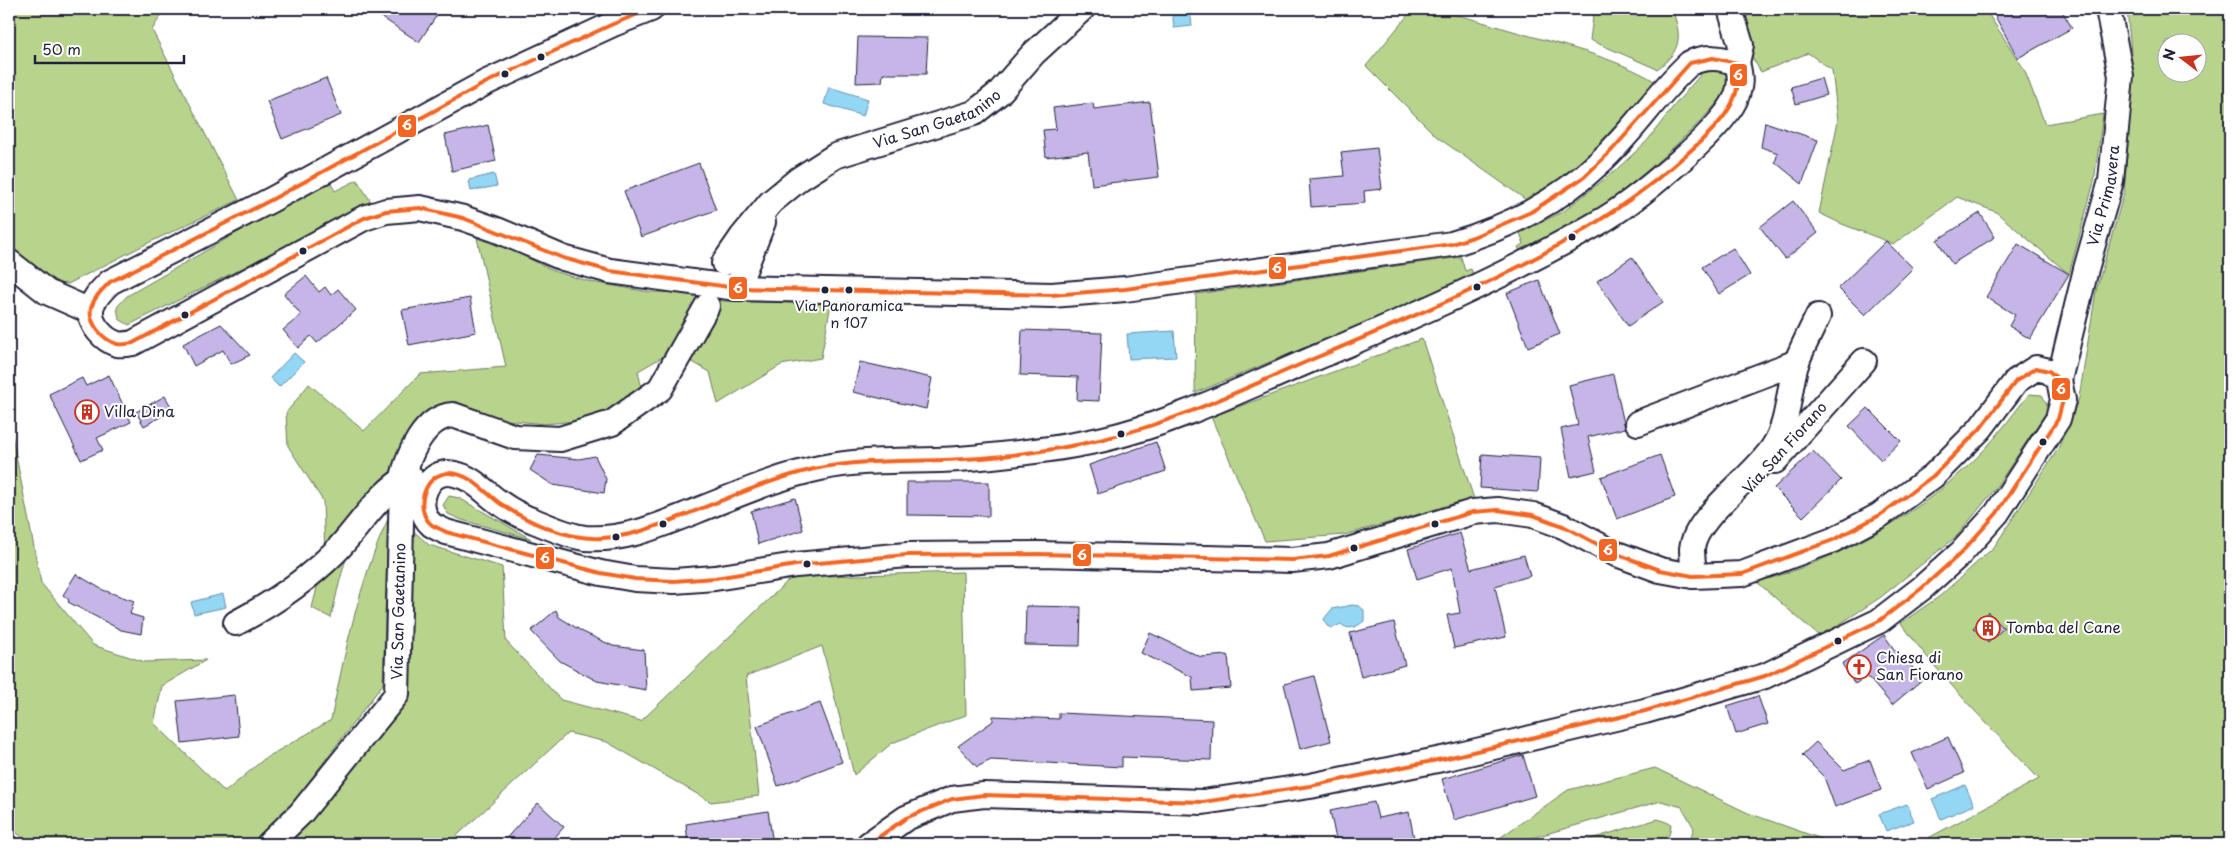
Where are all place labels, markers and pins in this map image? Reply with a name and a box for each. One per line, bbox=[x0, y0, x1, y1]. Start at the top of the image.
unlabelled marker bbox=[536, 52, 546, 62]
unlabelled marker bbox=[500, 69, 510, 79]
unlabelled marker bbox=[1567, 232, 1577, 242]
unlabelled marker bbox=[298, 246, 308, 256]
unlabelled marker bbox=[1472, 282, 1482, 292]
unlabelled marker bbox=[820, 285, 830, 295]
marker: Via Panoramica n 107 bbox=[844, 285, 854, 295]
place label: Via Panoramica n 107 bbox=[795, 295, 904, 333]
unlabelled marker bbox=[180, 310, 190, 320]
building icon: Villa Dina bbox=[74, 399, 100, 425]
place label: Villa Dina bbox=[104, 399, 175, 422]
unlabelled marker bbox=[1116, 429, 1126, 439]
unlabelled marker bbox=[2038, 437, 2048, 447]
unlabelled marker bbox=[658, 519, 668, 529]
unlabelled marker bbox=[1430, 519, 1440, 529]
unlabelled marker bbox=[611, 532, 621, 542]
unlabelled marker bbox=[1349, 543, 1359, 553]
unlabelled marker bbox=[802, 559, 812, 569]
building icon: Tomba del Cane bbox=[1975, 615, 2001, 641]
place label: Tomba del Cane bbox=[2006, 615, 2121, 638]
unlabelled marker bbox=[1833, 636, 1843, 646]
place label: Chiesa di San Fiorano bbox=[1876, 645, 1963, 685]
church icon: Chiesa di San Fiorano bbox=[1846, 654, 1872, 680]

